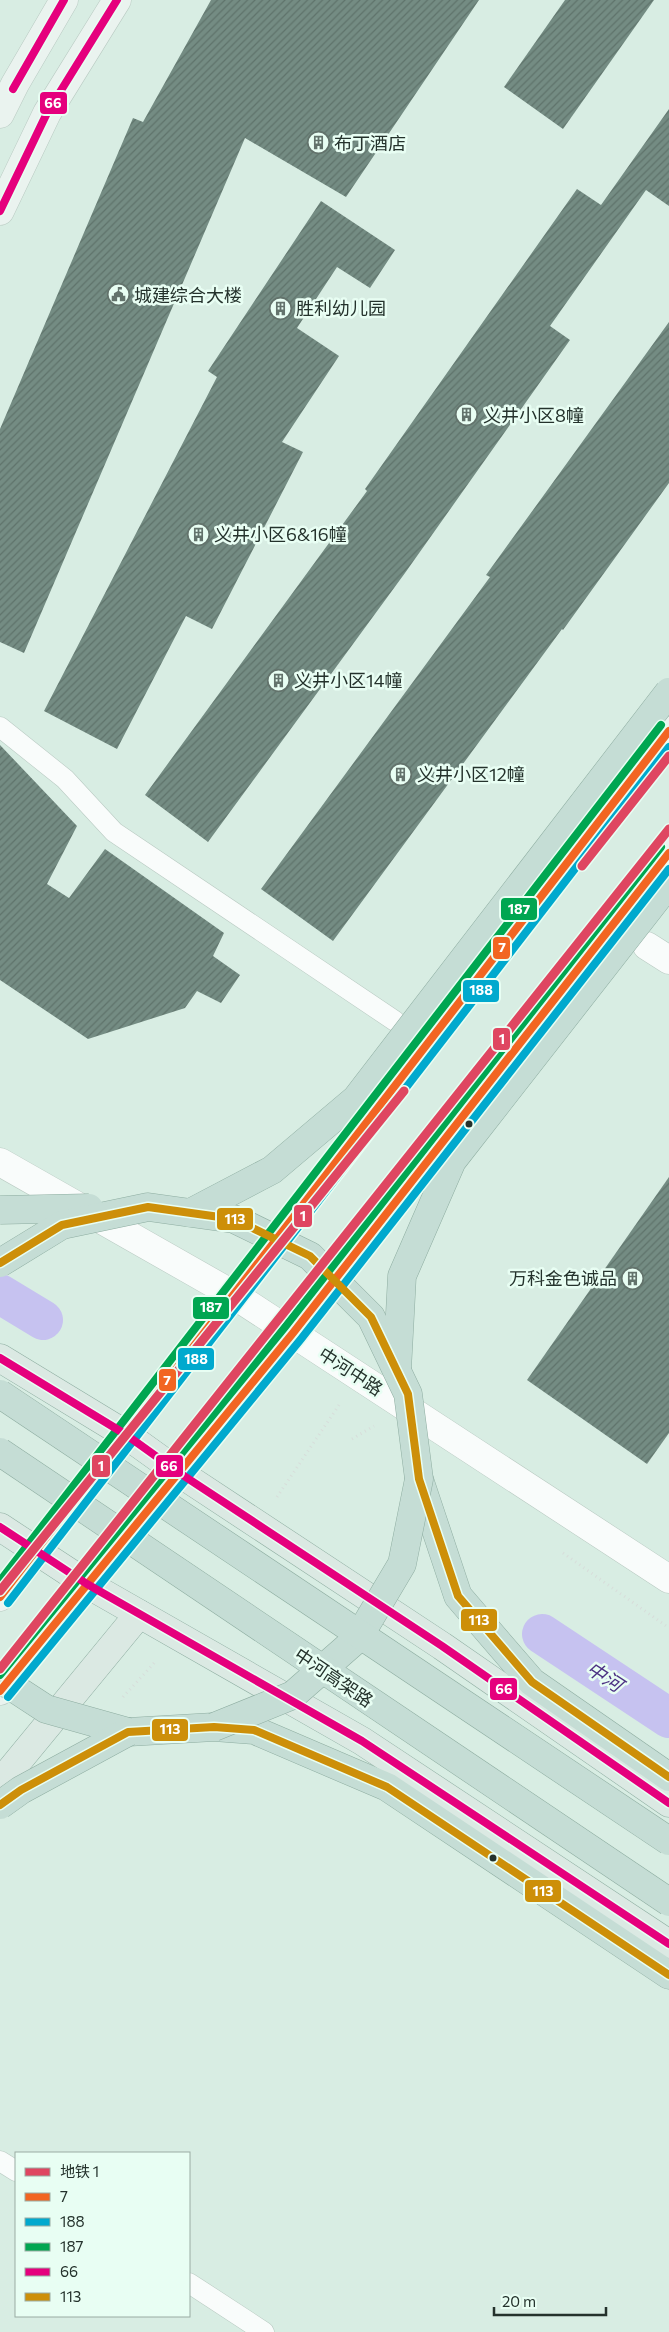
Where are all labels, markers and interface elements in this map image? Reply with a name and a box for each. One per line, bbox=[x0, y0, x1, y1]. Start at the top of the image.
line badge: 66 bbox=[39, 91, 68, 115]
text: 66 bbox=[44, 94, 62, 111]
building icon: 布丁酒店 bbox=[306, 131, 330, 155]
place label: 布丁酒店 bbox=[334, 132, 406, 154]
public building icon: 城建综合大楼 bbox=[106, 283, 130, 307]
place label: 城建综合大楼 bbox=[134, 284, 242, 306]
building icon: 胜利幼儿园 bbox=[268, 296, 292, 320]
place label: 胜利幼儿园 bbox=[296, 297, 386, 319]
building icon: 义井小区8幢 bbox=[455, 403, 479, 427]
place label: 义井小区8幢 bbox=[483, 404, 584, 426]
building icon: 义井小区6&16幢 bbox=[186, 522, 210, 546]
place label: 义井小区6&16幢 bbox=[214, 523, 347, 545]
building icon: 义井小区14幢 bbox=[266, 668, 290, 692]
place label: 义井小区14幢 bbox=[294, 669, 403, 691]
building icon: 义井小区12幢 bbox=[389, 762, 413, 786]
place label: 义井小区12幢 bbox=[417, 763, 525, 785]
line badge: 187 bbox=[500, 897, 538, 921]
text: 187 bbox=[508, 900, 531, 917]
line badge: 7 bbox=[492, 936, 511, 960]
text: 7 bbox=[498, 938, 506, 955]
line badge: 188 bbox=[462, 979, 500, 1003]
text: 188 bbox=[469, 981, 493, 998]
line badge: 1 bbox=[492, 1027, 511, 1051]
text: 1 bbox=[499, 1030, 505, 1047]
unlabelled marker bbox=[464, 1119, 474, 1129]
line badge: 1 bbox=[293, 1204, 313, 1228]
line badge: 113 bbox=[216, 1207, 254, 1231]
text: 1 bbox=[300, 1207, 306, 1224]
text: 113 bbox=[225, 1210, 245, 1227]
building icon: 万科金色诚品 bbox=[621, 1266, 645, 1290]
place label: 万科金色诚品 bbox=[509, 1267, 617, 1289]
line badge: 187 bbox=[192, 1296, 230, 1320]
text: 187 bbox=[200, 1298, 223, 1315]
street label: 中河中路 bbox=[315, 1342, 387, 1400]
line badge: 188 bbox=[177, 1347, 215, 1371]
text: 188 bbox=[184, 1350, 208, 1367]
line badge: 7 bbox=[158, 1368, 177, 1392]
text: 7 bbox=[163, 1371, 171, 1388]
line badge: 1 bbox=[91, 1454, 111, 1478]
line badge: 66 bbox=[155, 1454, 184, 1478]
text: 1 bbox=[98, 1457, 104, 1474]
text: 66 bbox=[160, 1457, 178, 1474]
line badge: 113 bbox=[460, 1608, 498, 1632]
text: 113 bbox=[469, 1611, 489, 1628]
street label: 中河高架路 bbox=[291, 1643, 377, 1711]
water label: 中河 bbox=[583, 1656, 631, 1698]
line badge: 66 bbox=[489, 1677, 518, 1701]
text: 66 bbox=[495, 1680, 513, 1697]
line badge: 113 bbox=[151, 1718, 189, 1742]
text: 113 bbox=[160, 1720, 180, 1737]
unlabelled marker bbox=[488, 1853, 498, 1863]
line badge: 113 bbox=[524, 1879, 562, 1903]
text: 113 bbox=[533, 1882, 553, 1899]
legend bbox=[15, 2152, 190, 2317]
text: 地铁 1 bbox=[60, 2162, 99, 2180]
text: 7 bbox=[60, 2187, 68, 2205]
text: 188 bbox=[60, 2212, 85, 2230]
text: 187 bbox=[60, 2237, 83, 2255]
text: 66 bbox=[60, 2262, 78, 2280]
scale bar bbox=[494, 2284, 606, 2316]
text: 113 bbox=[60, 2287, 81, 2305]
text: 20 m bbox=[502, 2292, 536, 2310]

